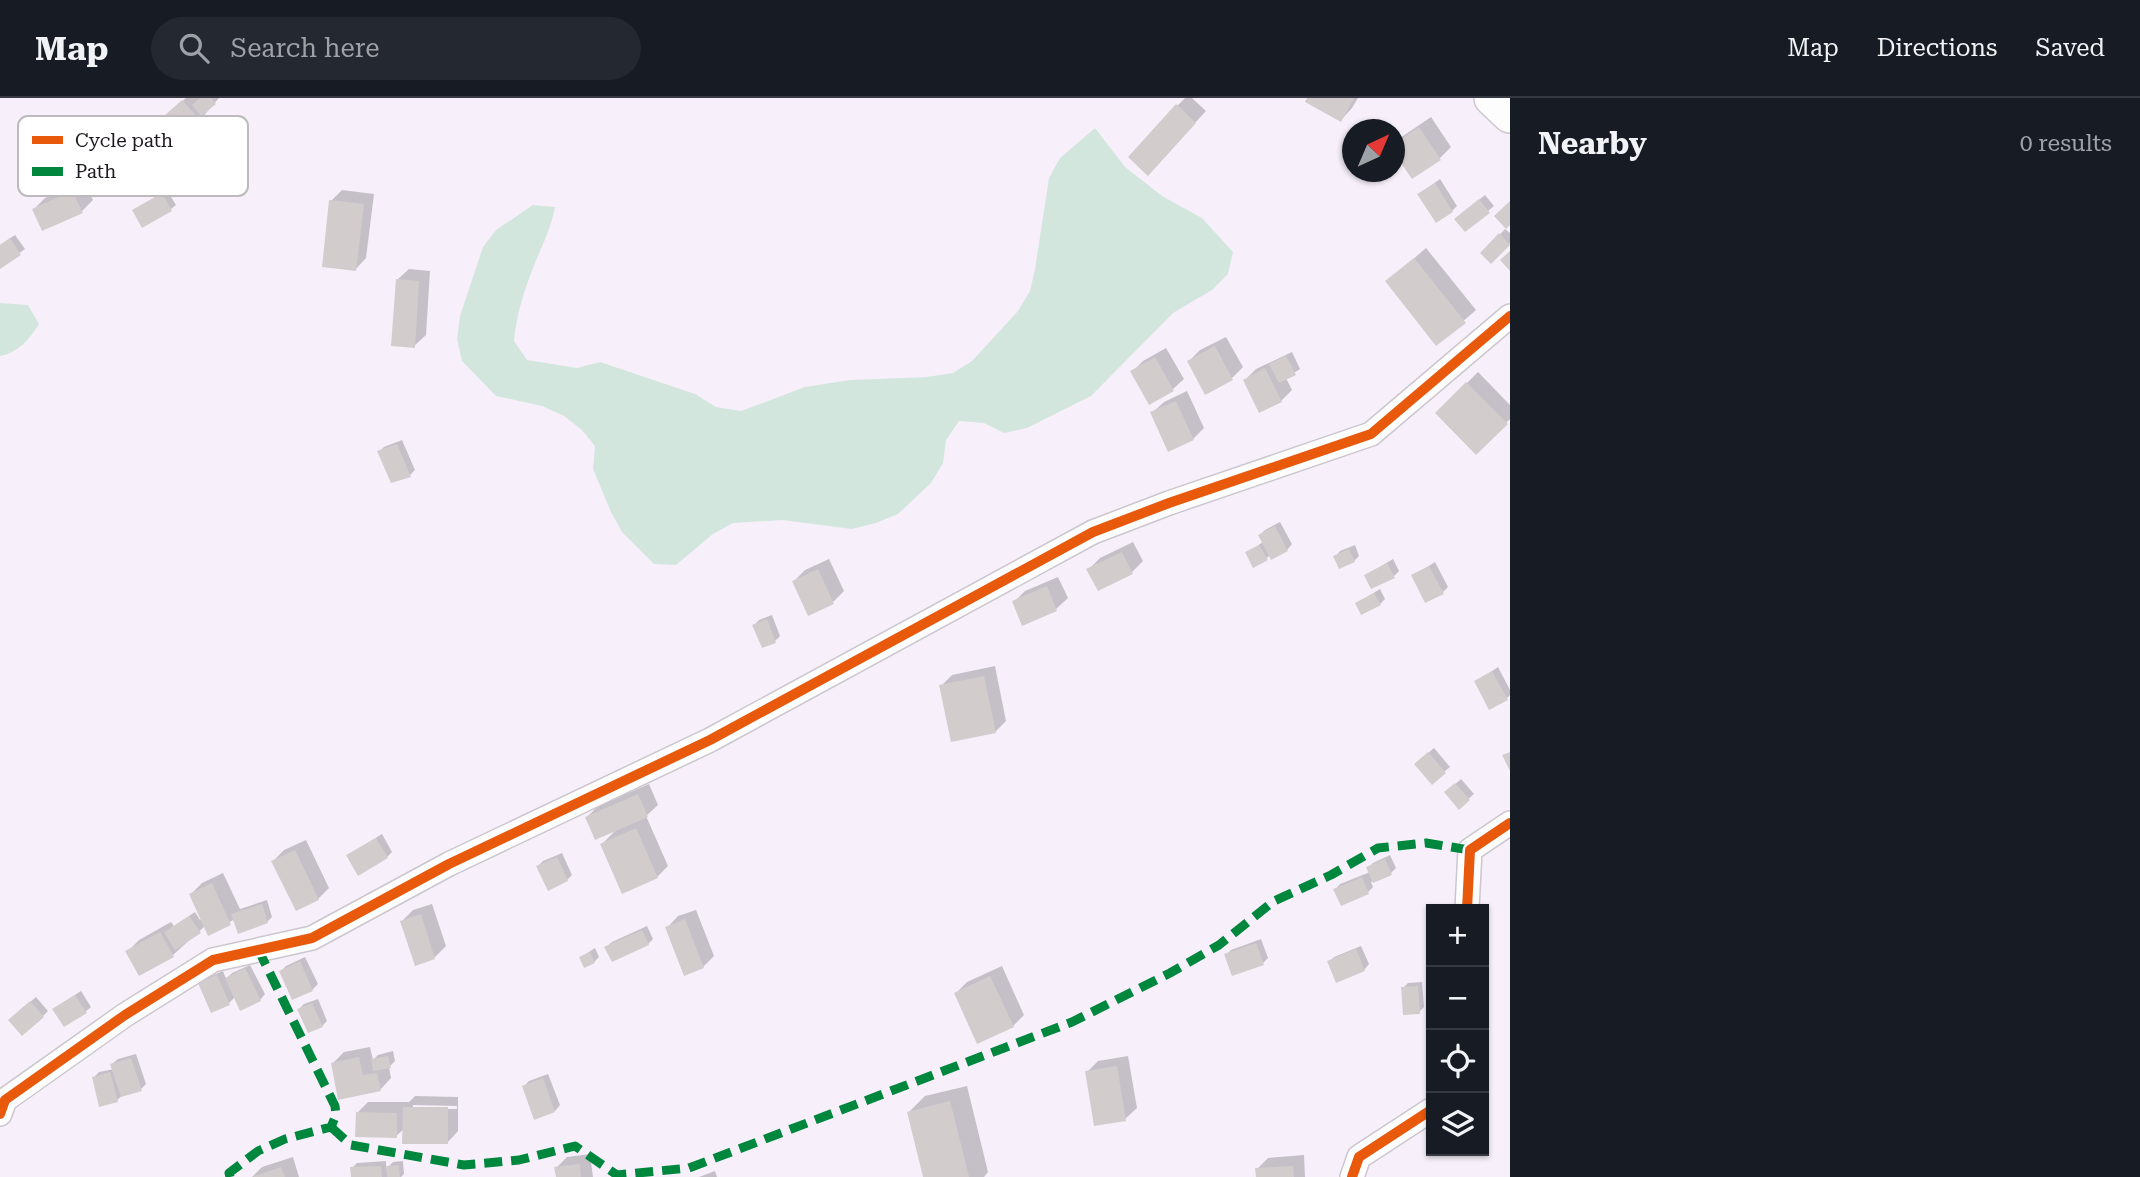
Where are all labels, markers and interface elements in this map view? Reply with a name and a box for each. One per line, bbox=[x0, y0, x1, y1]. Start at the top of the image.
search box bbox=[151, 17, 641, 80]
text: Map bbox=[35, 29, 109, 68]
icon: search bbox=[175, 29, 213, 67]
text: Search here bbox=[231, 33, 380, 63]
text: Map bbox=[1787, 34, 1839, 62]
text: Directions bbox=[1877, 34, 1997, 62]
text: Saved bbox=[2035, 34, 2105, 62]
legend bbox=[18, 116, 248, 196]
north arrow bbox=[1342, 119, 1405, 182]
text: Nearby bbox=[1538, 126, 1647, 161]
text: Cycle path bbox=[75, 129, 173, 152]
text: 0 results bbox=[2020, 130, 2112, 157]
text: Path bbox=[75, 160, 116, 183]
map controls bbox=[1426, 904, 1489, 1156]
button: + bbox=[1426, 904, 1489, 967]
button: − bbox=[1426, 967, 1489, 1030]
button: locate bbox=[1426, 1030, 1489, 1093]
button: layers bbox=[1426, 1093, 1489, 1156]

